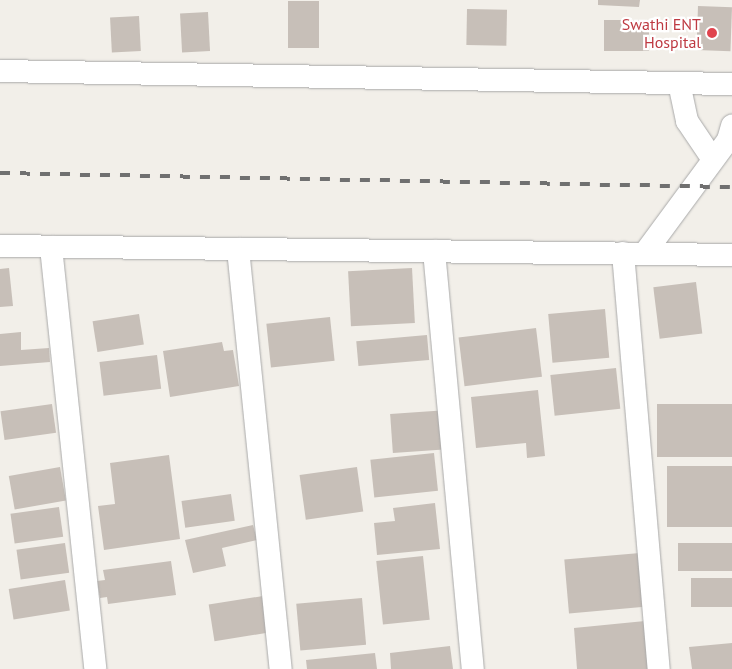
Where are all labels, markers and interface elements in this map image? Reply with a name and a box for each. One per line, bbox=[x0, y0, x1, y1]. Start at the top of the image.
place label: Swathi ENT Hospital bbox=[622, 14, 701, 52]
marker: Swathi ENT Hospital bbox=[705, 26, 719, 40]

